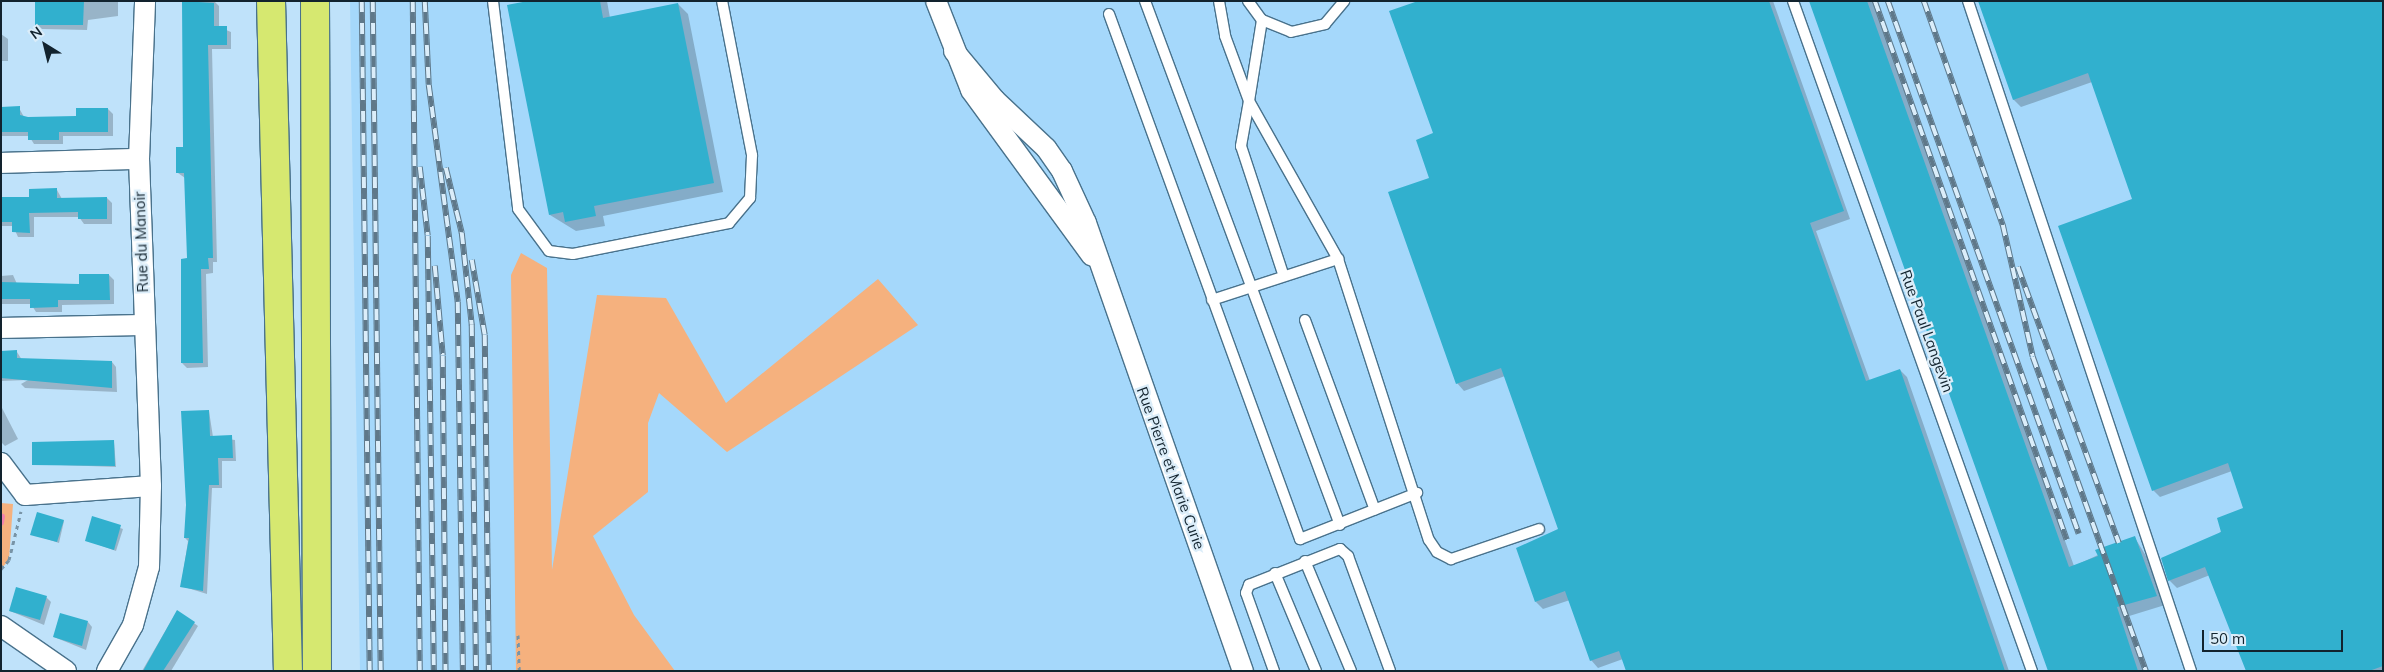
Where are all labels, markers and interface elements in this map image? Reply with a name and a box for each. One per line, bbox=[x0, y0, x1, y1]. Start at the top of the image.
north arrow bbox=[20, 20, 70, 70]
text: N bbox=[27, 22, 46, 43]
street label: Rue du Manoir bbox=[130, 191, 152, 293]
street label: Rue Paul Langevin bbox=[1896, 267, 1958, 395]
street label: Rue Pierre et Marie Curie bbox=[1133, 384, 1209, 552]
scale bar bbox=[2204, 620, 2345, 652]
text: 50 m bbox=[2210, 629, 2245, 648]

